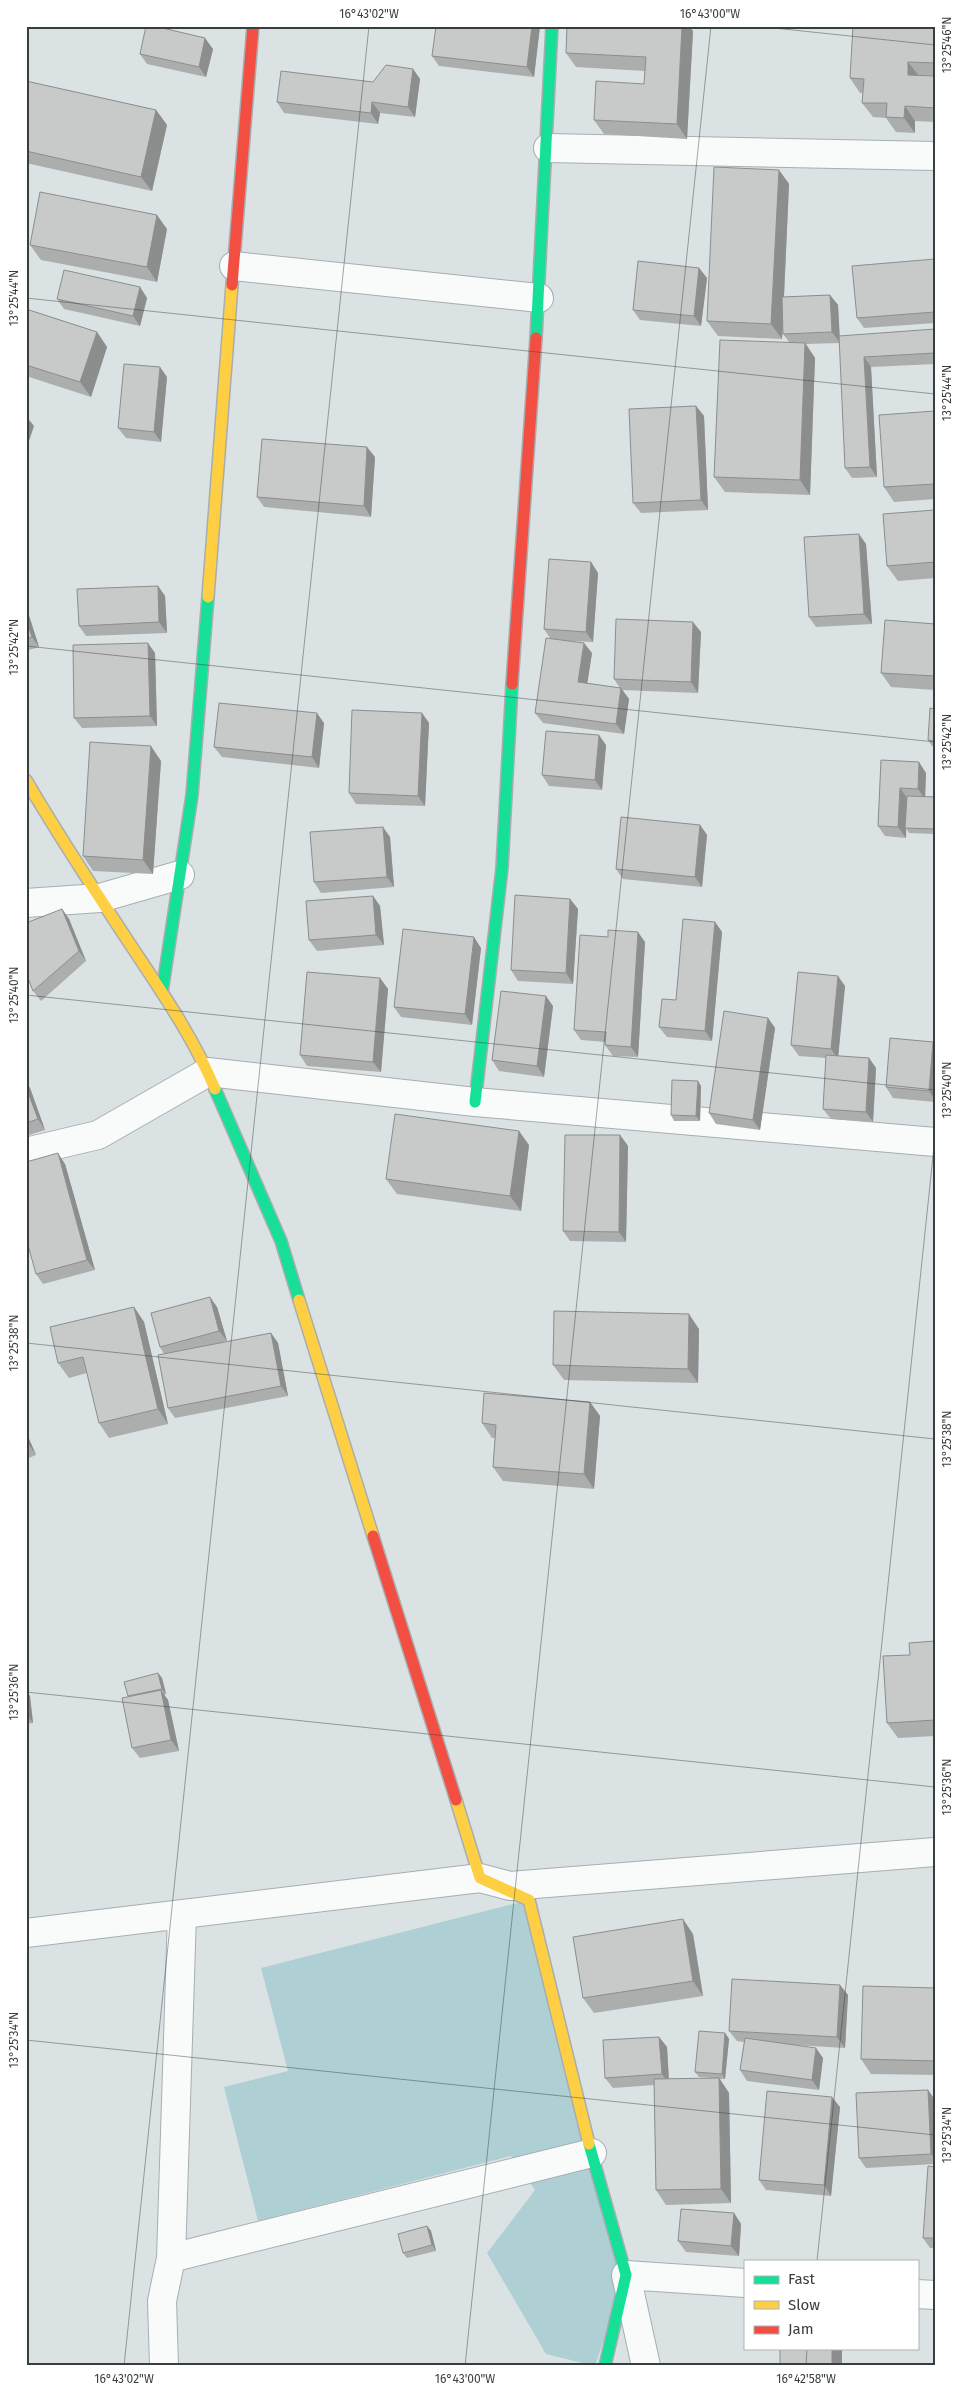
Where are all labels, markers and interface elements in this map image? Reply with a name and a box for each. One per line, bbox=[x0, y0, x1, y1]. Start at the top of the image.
text: 16°43'02"W bbox=[339, 7, 399, 21]
text: 16°43'00"W bbox=[680, 7, 740, 21]
text: 13°25'46"N bbox=[940, 17, 954, 73]
text: 13°25'44"N bbox=[7, 270, 21, 326]
text: 13°25'44"N bbox=[940, 365, 954, 421]
text: 13°25'42"N bbox=[7, 619, 21, 675]
text: 13°25'42"N bbox=[940, 714, 954, 770]
text: 13°25'40"N bbox=[7, 966, 21, 1024]
text: 13°25'40"N bbox=[940, 1061, 954, 1119]
text: 13°25'38"N bbox=[7, 1314, 21, 1372]
text: 13°25'38"N bbox=[940, 1410, 954, 1468]
text: 13°25'36"N bbox=[7, 1664, 21, 1720]
text: 13°25'36"N bbox=[940, 1759, 954, 1815]
text: 13°25'34"N bbox=[7, 2012, 21, 2068]
text: 13°25'34"N bbox=[940, 2107, 954, 2163]
legend bbox=[744, 2260, 918, 2350]
text: Fast bbox=[788, 2270, 815, 2288]
text: Slow bbox=[788, 2296, 820, 2314]
text: Jam bbox=[788, 2320, 814, 2338]
text: 16°43'02"W bbox=[94, 2372, 154, 2386]
text: 16°43'00"W bbox=[435, 2372, 495, 2386]
text: 16°42'58"W bbox=[776, 2372, 836, 2386]

